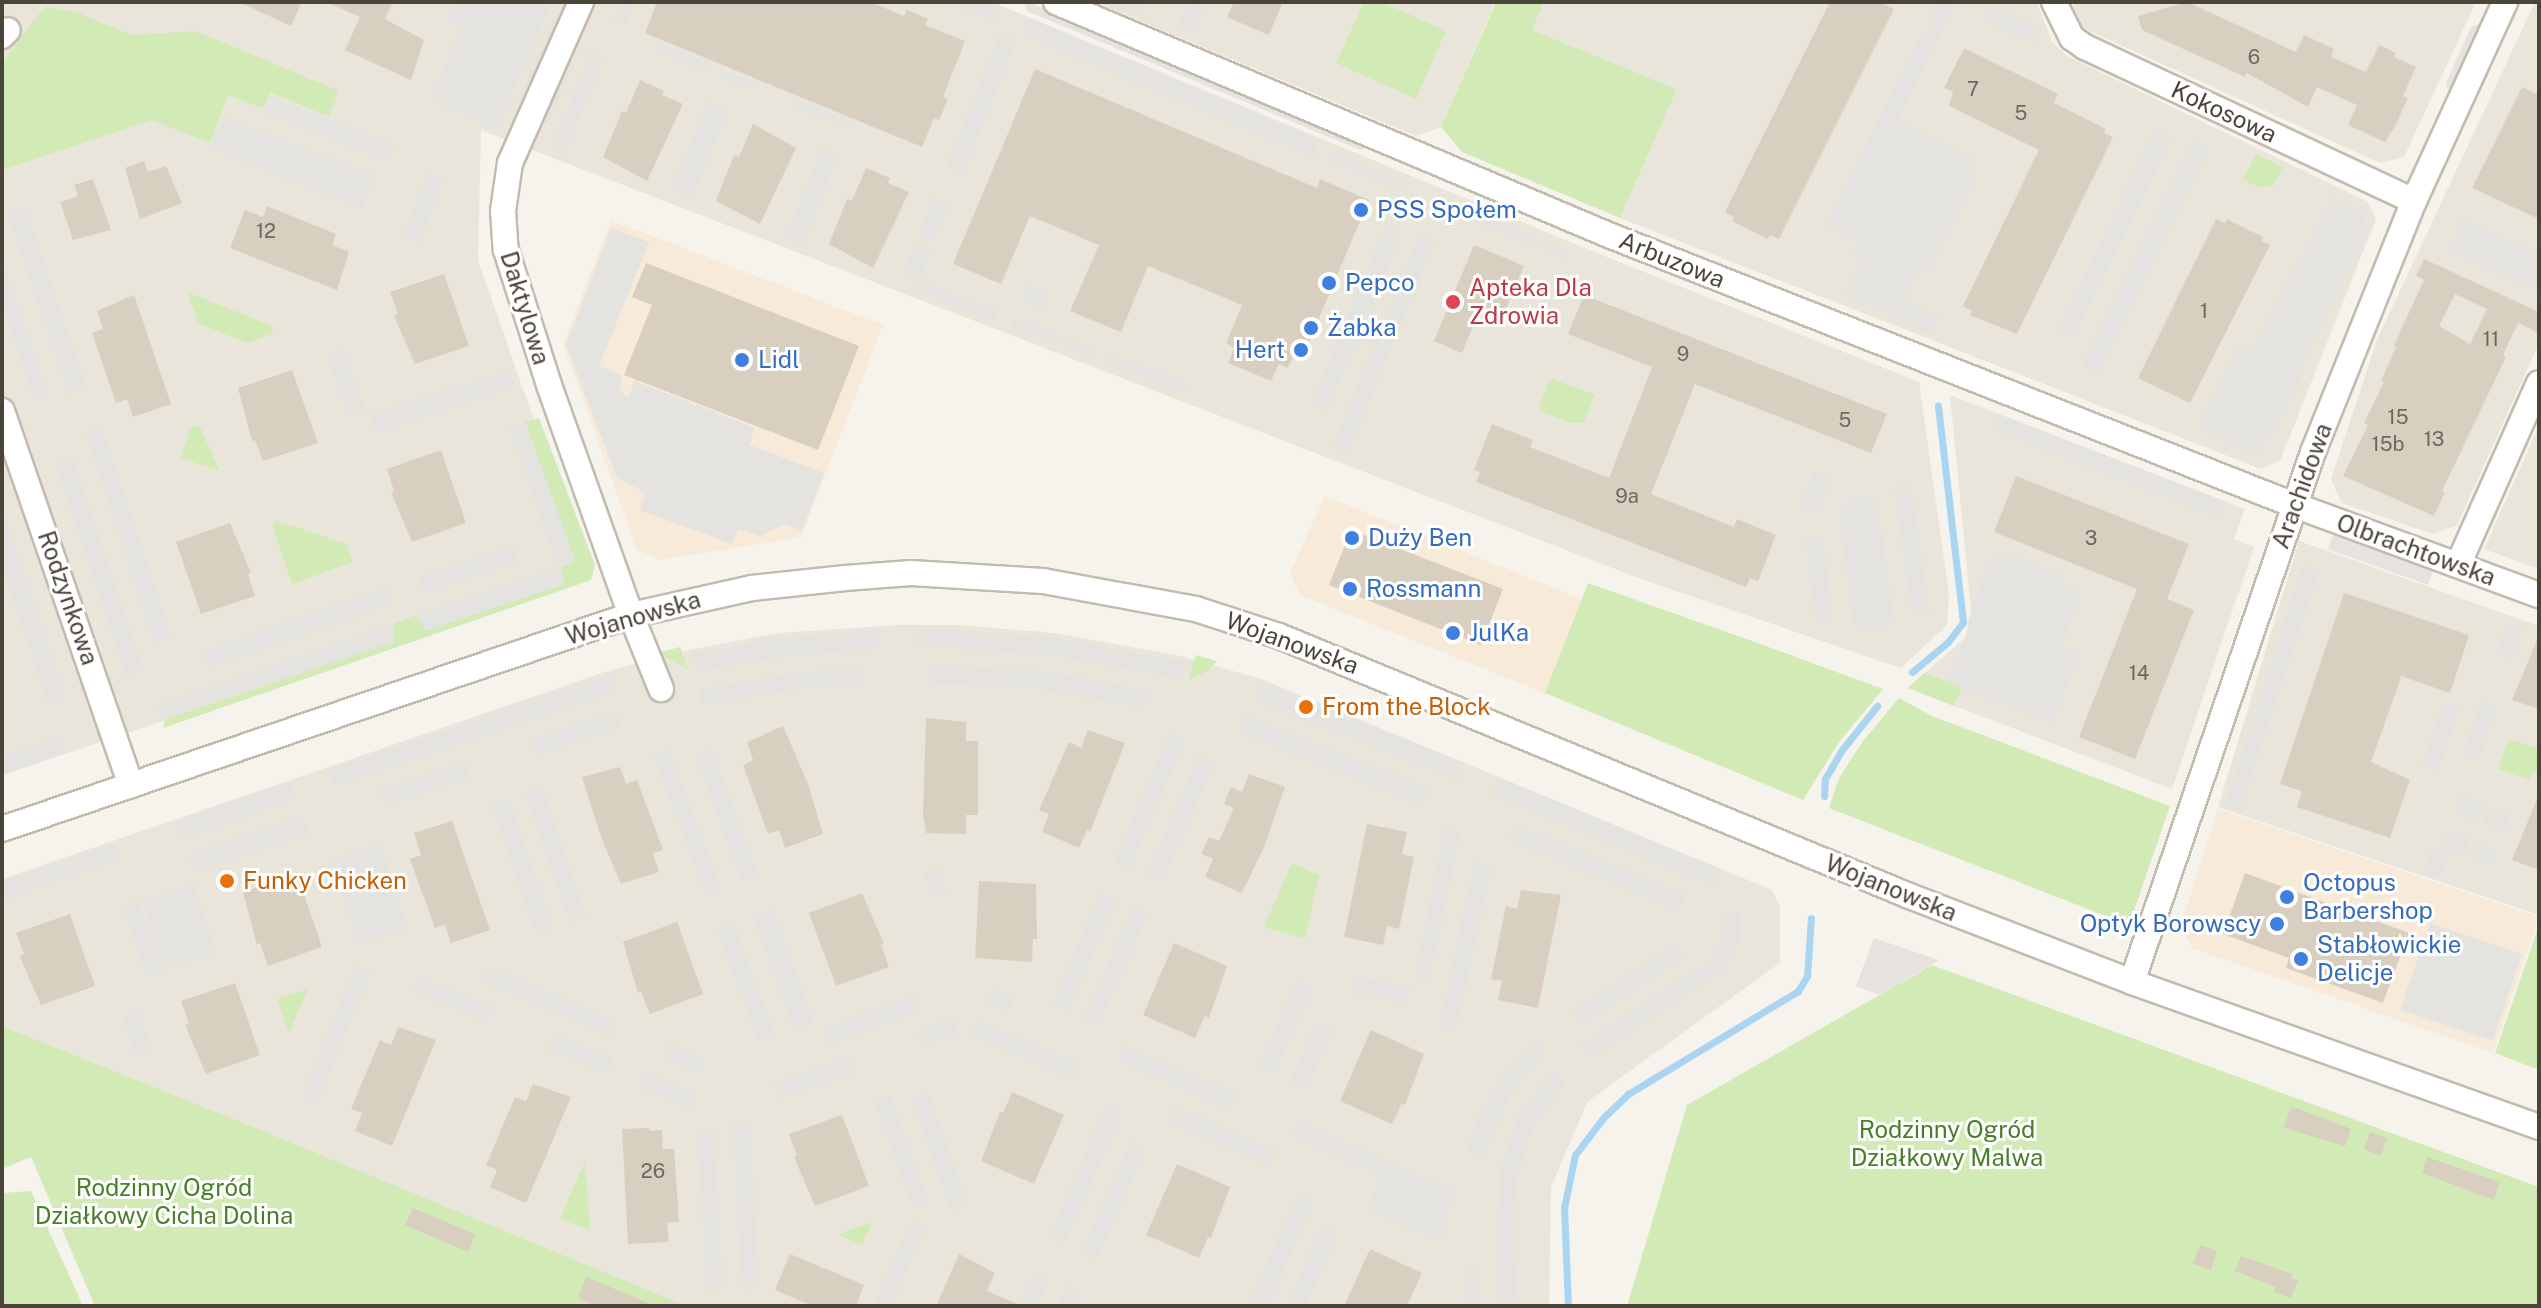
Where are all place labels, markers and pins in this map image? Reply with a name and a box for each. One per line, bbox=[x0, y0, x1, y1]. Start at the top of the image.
place label: PSS Społem bbox=[1377, 196, 1517, 224]
marker: PSS Społem bbox=[1352, 201, 1370, 219]
place label: Pepco bbox=[1345, 269, 1414, 297]
marker: Pepco bbox=[1320, 274, 1338, 292]
place label: Apteka Dla Zdrowia bbox=[1469, 274, 1592, 330]
marker: Apteka Dla Zdrowia bbox=[1444, 293, 1462, 311]
place label: Żabka bbox=[1327, 314, 1396, 342]
marker: Żabka bbox=[1302, 319, 1320, 337]
place label: Hert bbox=[1235, 336, 1285, 364]
marker: Hert bbox=[1292, 341, 1310, 359]
place label: Lidl bbox=[758, 346, 800, 374]
marker: Lidl bbox=[733, 351, 751, 369]
place label: Duży Ben bbox=[1368, 524, 1472, 552]
marker: Duży Ben bbox=[1343, 529, 1361, 547]
place label: Rossmann bbox=[1366, 575, 1481, 603]
marker: Rossmann bbox=[1341, 580, 1359, 598]
place label: JulKa bbox=[1469, 619, 1529, 647]
marker: JulKa bbox=[1444, 624, 1462, 642]
place label: From the Block bbox=[1322, 693, 1491, 721]
marker: From the Block bbox=[1297, 698, 1315, 716]
place label: Funky Chicken bbox=[243, 867, 407, 895]
place label: Octopus Barbershop bbox=[2303, 869, 2433, 925]
marker: Funky Chicken bbox=[218, 872, 236, 890]
marker: Octopus Barbershop bbox=[2278, 888, 2296, 906]
place label: Optyk Borowscy bbox=[2080, 910, 2261, 938]
marker: Optyk Borowscy bbox=[2268, 915, 2286, 933]
place label: Stabłowickie Delicje bbox=[2317, 931, 2461, 987]
marker: Stabłowickie Delicje bbox=[2292, 950, 2310, 968]

